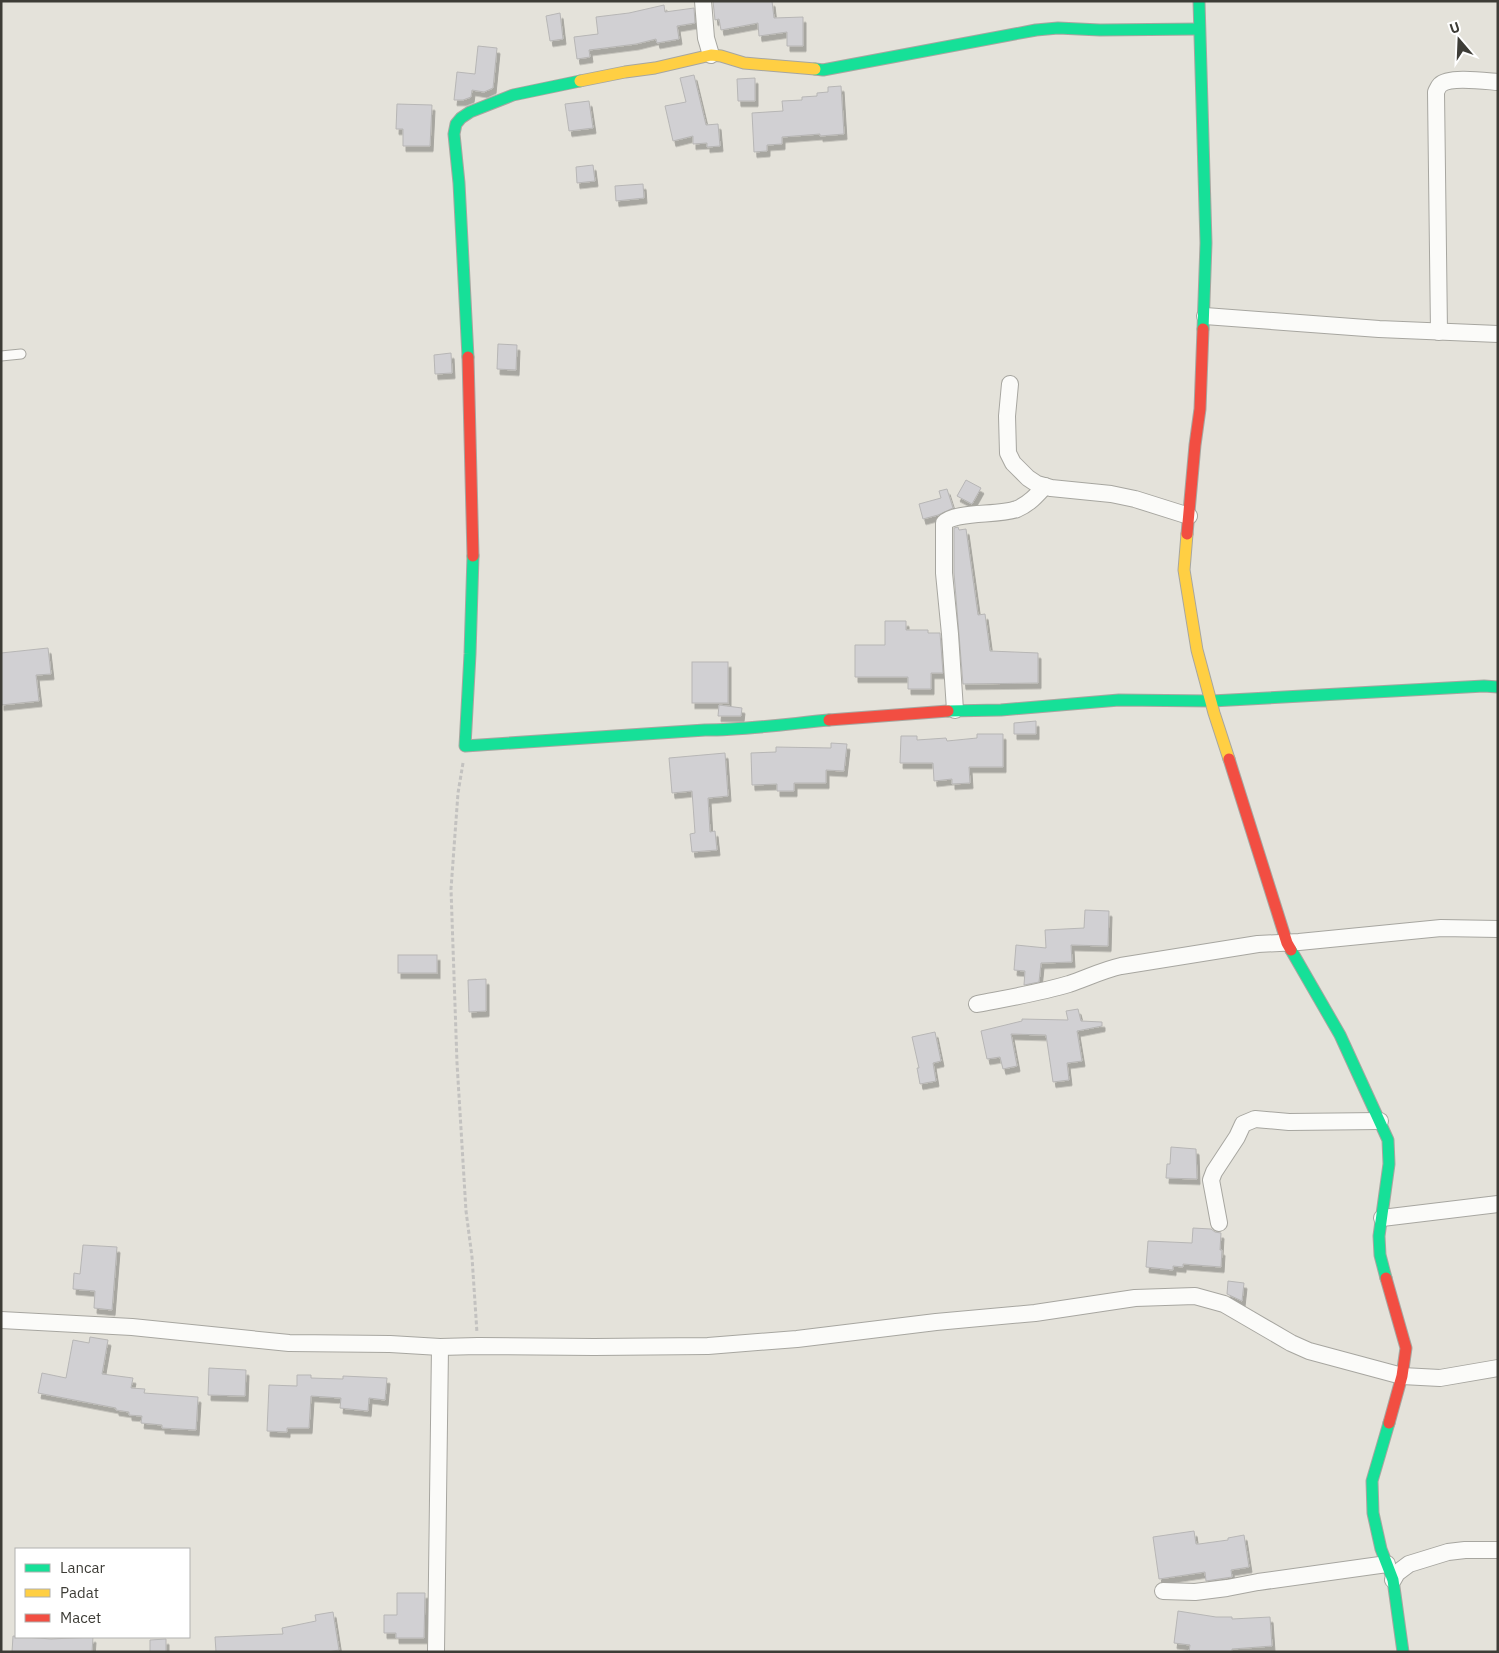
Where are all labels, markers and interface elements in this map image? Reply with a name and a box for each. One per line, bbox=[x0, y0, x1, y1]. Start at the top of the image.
north arrow bbox=[1434, 15, 1484, 65]
text: U bbox=[1447, 18, 1462, 38]
legend bbox=[15, 1548, 190, 1638]
text: Lancar bbox=[60, 1558, 106, 1577]
text: Padat bbox=[60, 1583, 99, 1602]
text: Macet bbox=[60, 1608, 101, 1627]

